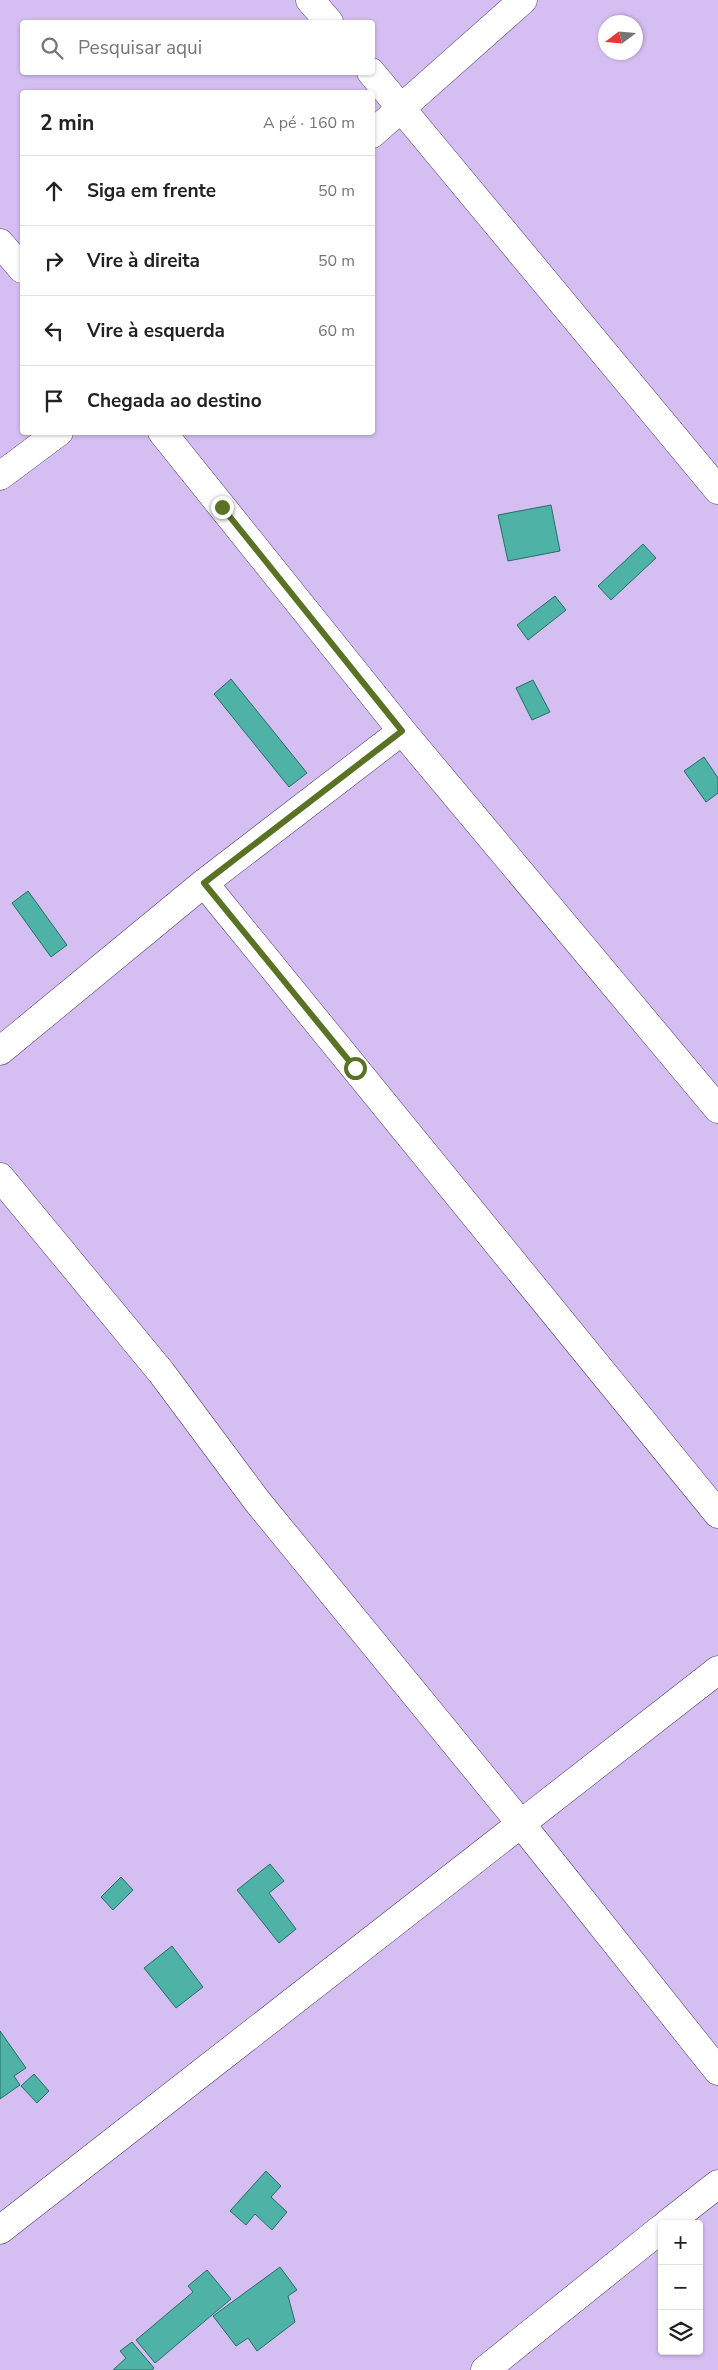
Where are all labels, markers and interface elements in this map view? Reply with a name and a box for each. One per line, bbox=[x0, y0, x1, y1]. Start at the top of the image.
north arrow bbox=[598, 15, 643, 60]
search box bbox=[20, 20, 375, 75]
icon: search bbox=[38, 34, 66, 62]
text: Pesquisar aqui bbox=[78, 35, 202, 61]
text: 2 min bbox=[40, 109, 94, 137]
text: A pé · 160 m bbox=[263, 112, 355, 134]
icon: ahead bbox=[40, 177, 68, 205]
text: Siga em frente bbox=[87, 178, 216, 204]
text: 50 m bbox=[318, 180, 355, 202]
icon: right bbox=[40, 247, 68, 275]
text: Vire à direita bbox=[87, 248, 200, 274]
text: 50 m bbox=[318, 250, 355, 272]
icon: left bbox=[40, 317, 68, 345]
text: Vire à esquerda bbox=[87, 318, 225, 344]
text: 60 m bbox=[318, 320, 355, 342]
icon: arrive bbox=[40, 387, 68, 415]
text: Chegada ao destino bbox=[87, 388, 262, 414]
route end bbox=[211, 496, 234, 519]
route start bbox=[344, 1057, 367, 1080]
map controls bbox=[658, 2220, 703, 2355]
button: + bbox=[658, 2220, 703, 2265]
button: − bbox=[658, 2265, 703, 2310]
button: layers bbox=[658, 2310, 703, 2355]

